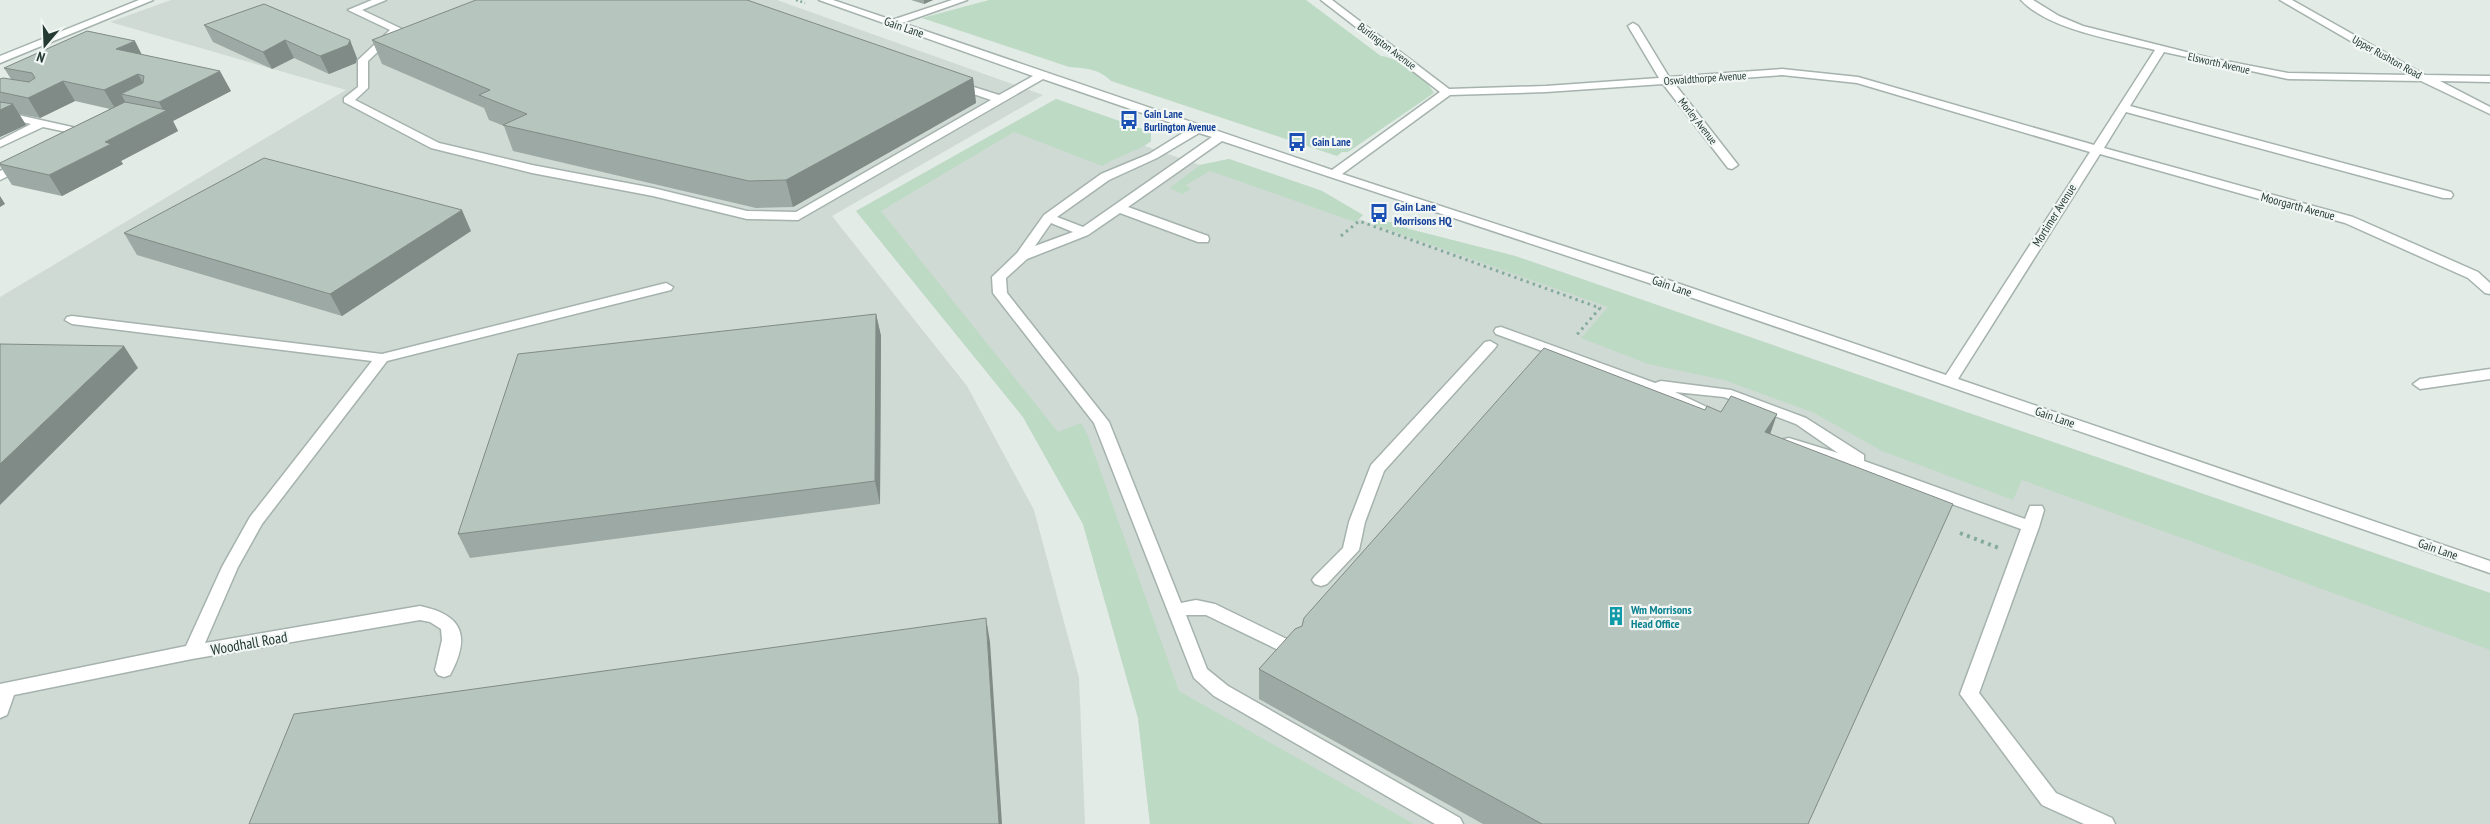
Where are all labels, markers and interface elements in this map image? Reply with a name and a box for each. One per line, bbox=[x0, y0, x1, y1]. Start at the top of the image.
street label: Gain Lane bbox=[882, 13, 926, 41]
street label: Burlington Avenue bbox=[1355, 19, 1419, 73]
north arrow bbox=[20, 20, 70, 70]
street label: Upper Rushton Road bbox=[2350, 32, 2424, 82]
text: N bbox=[34, 48, 47, 67]
street label: Elsworth Avenue bbox=[2187, 49, 2252, 77]
street label: Oswaldthorpe Avenue bbox=[1663, 68, 1747, 88]
street label: Morley Avenue bbox=[1675, 95, 1721, 147]
place label: Gain Lane Burlington Avenue bbox=[1144, 107, 1216, 134]
bus stop icon: Gain Lane Burlington Avenue bbox=[1118, 109, 1140, 131]
bus stop icon: Gain Lane bbox=[1286, 131, 1308, 153]
place label: Gain Lane bbox=[1312, 135, 1351, 149]
street label: Mortimer Avenue bbox=[2029, 181, 2079, 249]
street label: Moorgarth Avenue bbox=[2259, 189, 2337, 223]
place label: Gain Lane Morrisons HQ bbox=[1394, 199, 1452, 228]
bus stop icon: Gain Lane Morrisons HQ bbox=[1368, 202, 1390, 224]
street label: Gain Lane bbox=[1650, 272, 1694, 300]
street label: Gain Lane bbox=[2033, 403, 2077, 431]
street label: Gain Lane bbox=[2416, 535, 2460, 563]
place label: Wm Morrisons Head Office bbox=[1630, 602, 1692, 631]
building icon: Wm Morrisons Head Office bbox=[1605, 605, 1627, 627]
street label: Woodhall Road bbox=[209, 627, 289, 659]

